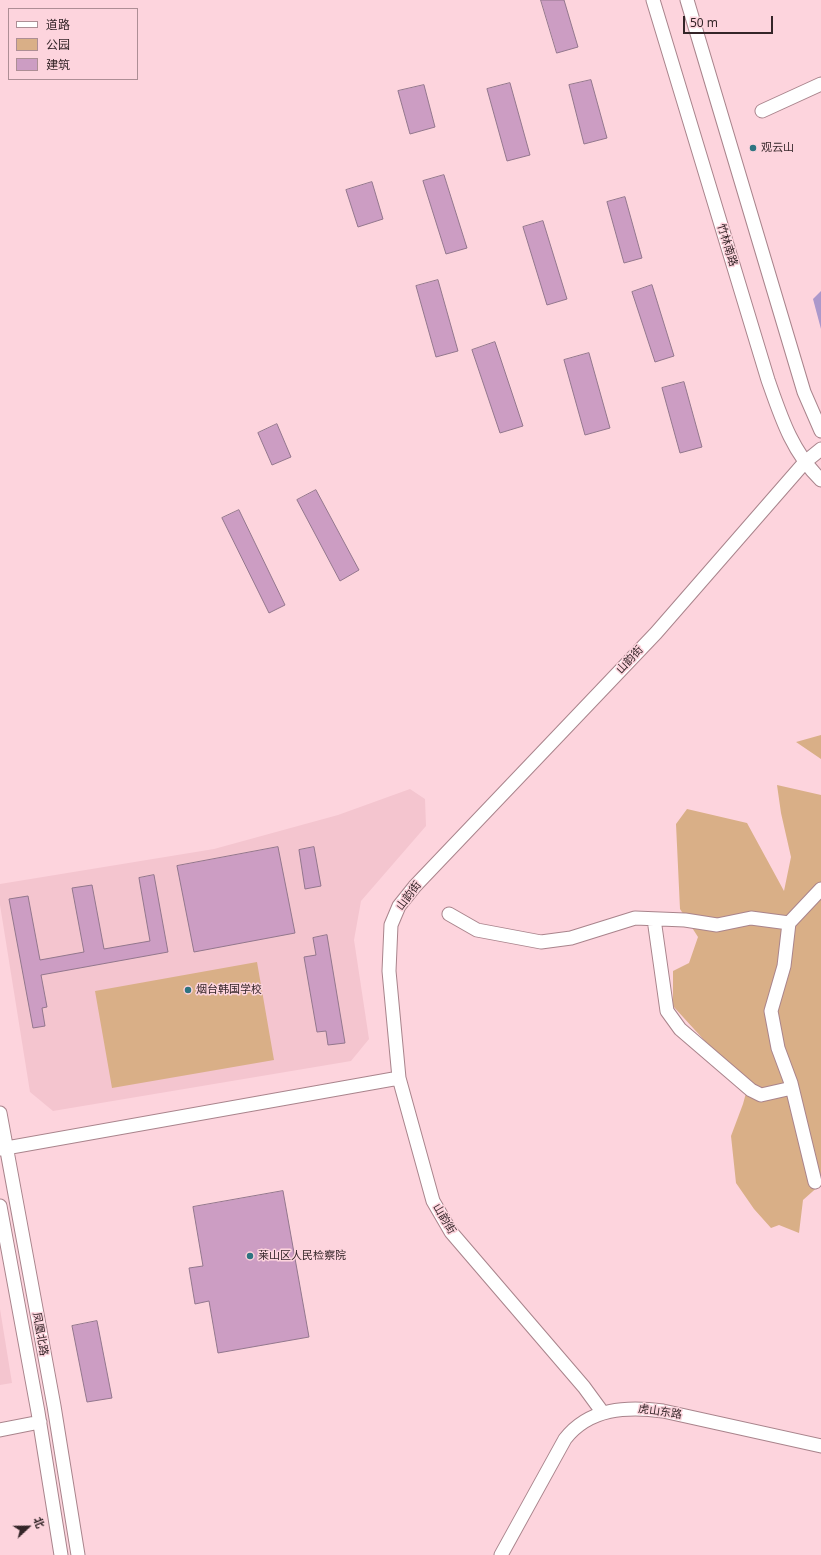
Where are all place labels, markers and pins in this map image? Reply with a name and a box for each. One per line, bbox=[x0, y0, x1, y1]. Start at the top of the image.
place label: 观云山 bbox=[761, 141, 794, 155]
marker: 观云山 bbox=[748, 143, 758, 153]
place label: 烟台韩国学校 bbox=[196, 983, 262, 997]
marker: 烟台韩国学校 bbox=[183, 985, 193, 995]
place label: 莱山区人民检察院 bbox=[258, 1249, 346, 1263]
marker: 莱山区人民检察院 bbox=[245, 1251, 255, 1261]

